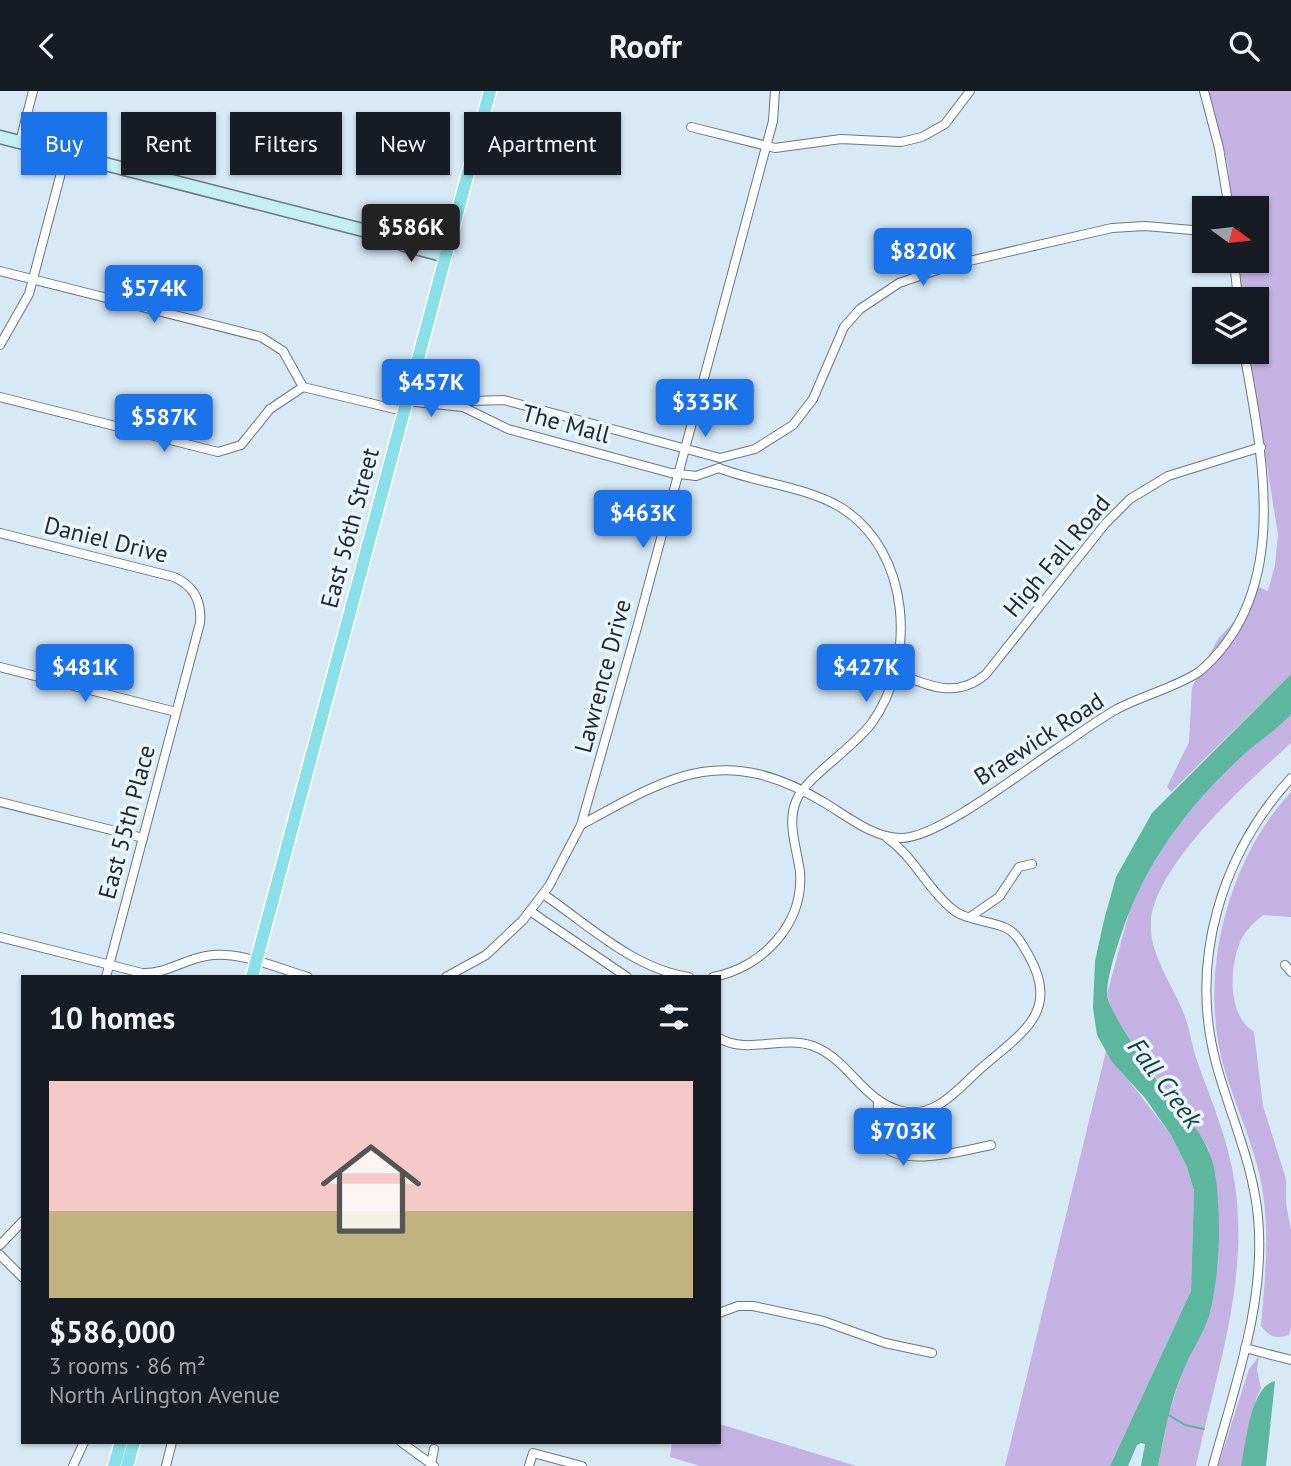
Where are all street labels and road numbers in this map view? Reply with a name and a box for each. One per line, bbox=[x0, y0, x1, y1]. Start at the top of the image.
street label: The Mall bbox=[519, 397, 614, 450]
street label: East 56th Street bbox=[313, 444, 386, 611]
street label: High Fall Road bbox=[996, 488, 1117, 623]
street label: Daniel Drive bbox=[41, 509, 171, 570]
street label: Lawrence Drive bbox=[567, 596, 638, 756]
street label: Braewick Road bbox=[968, 685, 1110, 792]
street label: East 55th Place bbox=[91, 742, 162, 902]

